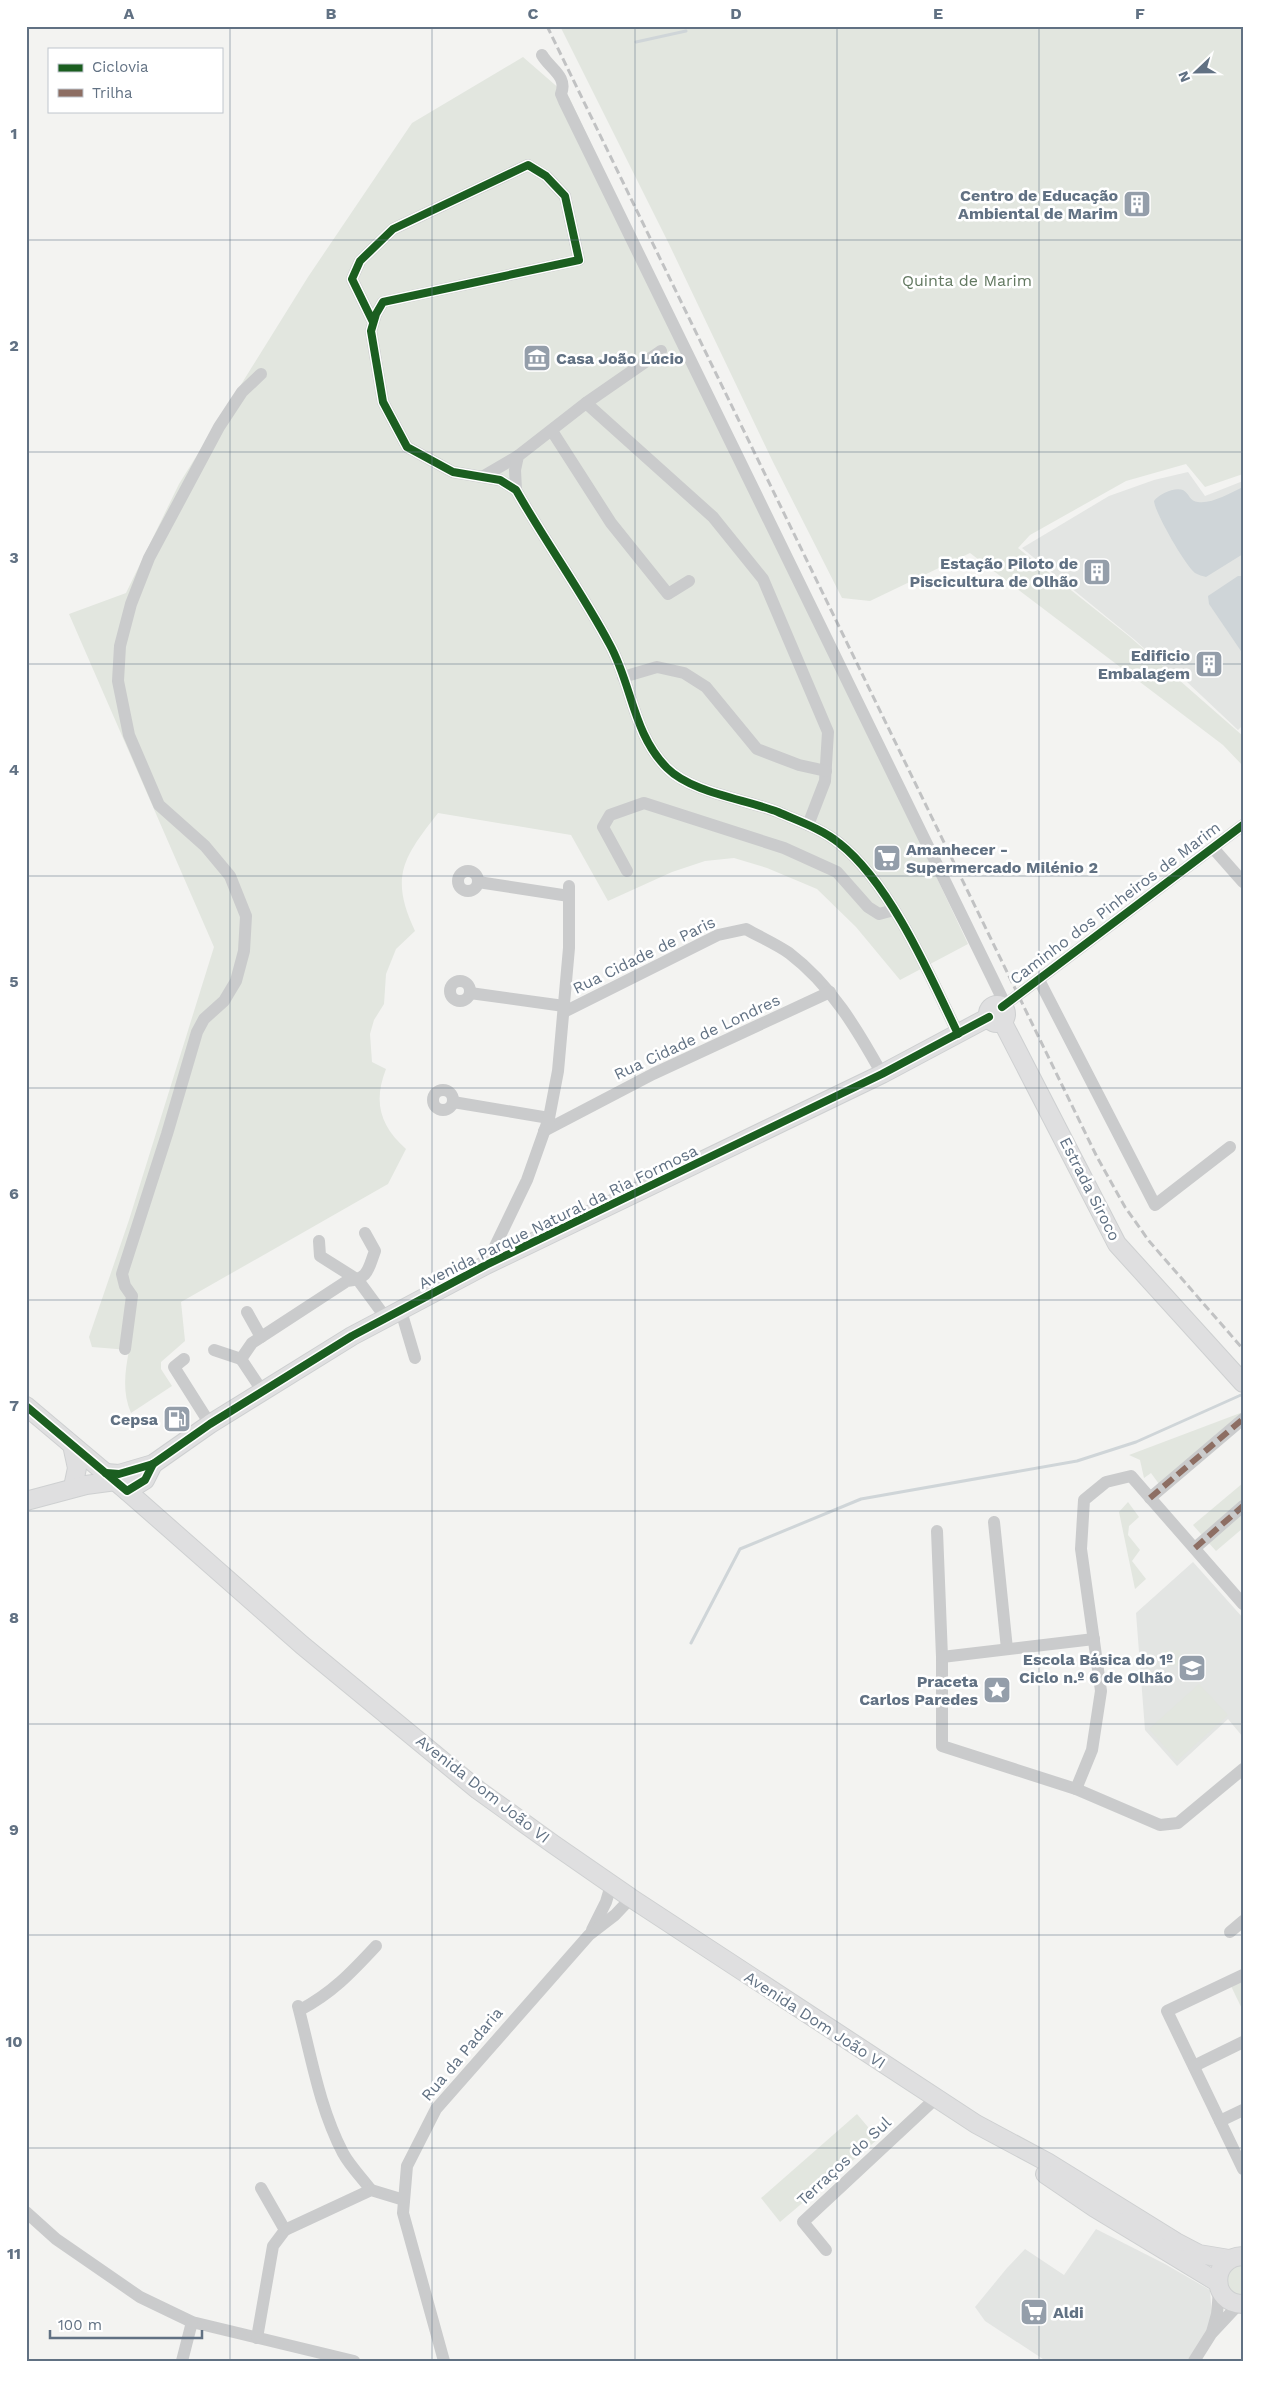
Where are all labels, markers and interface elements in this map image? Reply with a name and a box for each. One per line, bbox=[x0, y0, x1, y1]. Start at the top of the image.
text: A bbox=[124, 4, 135, 23]
text: B bbox=[326, 4, 337, 23]
text: C bbox=[528, 4, 539, 23]
text: D bbox=[730, 4, 742, 23]
text: E bbox=[933, 4, 943, 23]
text: F bbox=[1135, 4, 1145, 23]
legend bbox=[48, 48, 222, 112]
north arrow bbox=[1172, 48, 1222, 98]
text: Ciclovia bbox=[92, 58, 149, 76]
text: N bbox=[1175, 69, 1193, 85]
text: Trilha bbox=[92, 84, 133, 102]
text: 1 bbox=[11, 124, 17, 143]
place label: Centro de Educação Ambiental de Marim bbox=[958, 186, 1118, 223]
building icon: Centro de Educação Ambiental de Marim bbox=[1122, 189, 1152, 219]
park label: Quinta de Marim bbox=[902, 271, 1032, 290]
text: 2 bbox=[9, 336, 19, 355]
museum icon: Casa João Lúcio bbox=[522, 343, 552, 373]
place label: Casa João Lúcio bbox=[556, 349, 684, 368]
text: 3 bbox=[9, 548, 19, 567]
place label: Estação Piloto de Piscicultura de Olhão bbox=[910, 554, 1078, 591]
building icon: Estação Piloto de Piscicultura de Olhão bbox=[1082, 557, 1112, 587]
place label: Edificio Embalagem bbox=[1098, 646, 1190, 683]
building icon: Edificio Embalagem bbox=[1194, 649, 1224, 679]
text: 4 bbox=[9, 760, 19, 779]
street label: Caminho dos Pinheiros de Marim bbox=[1006, 818, 1224, 988]
place label: Amanhecer - Supermercado Milénio 2 bbox=[906, 840, 1098, 877]
supermarket icon: Amanhecer - Supermercado Milénio 2 bbox=[872, 843, 902, 873]
street label: Rua Cidade de Paris bbox=[570, 912, 718, 998]
text: 5 bbox=[9, 972, 19, 991]
street label: Rua Cidade de Londres bbox=[611, 990, 783, 1084]
street label: Estrada Siroco bbox=[1056, 1134, 1124, 1244]
street label: Avenida Parque Natural da Ria Formosa bbox=[415, 1141, 701, 1293]
text: 6 bbox=[9, 1184, 19, 1203]
text: 7 bbox=[9, 1396, 19, 1415]
fuel station icon: Cepsa bbox=[162, 1404, 192, 1434]
place label: Cepsa bbox=[110, 1410, 159, 1429]
text: 8 bbox=[9, 1608, 19, 1627]
place label: Escola Básica do 1º Ciclo n.º 6 de Olhão bbox=[1019, 1650, 1173, 1687]
school or university icon: Escola Básica do 1º Ciclo n.º 6 de Olhão bbox=[1177, 1653, 1207, 1683]
place label: Praceta Carlos Paredes bbox=[859, 1672, 979, 1709]
place icon: Praceta Carlos Paredes bbox=[982, 1675, 1012, 1705]
street label: Avenida Dom João VI bbox=[412, 1731, 554, 1847]
text: 9 bbox=[9, 1820, 19, 1839]
street label: Avenida Dom João VI bbox=[741, 1967, 889, 2073]
street label: Rua da Padaria bbox=[417, 2003, 507, 2105]
text: 10 bbox=[5, 2032, 23, 2051]
street label: Terraços do Sul bbox=[793, 2113, 895, 2209]
text: 11 bbox=[7, 2244, 21, 2263]
supermarket icon: Aldi bbox=[1019, 2297, 1049, 2327]
place label: Aldi bbox=[1053, 2303, 1084, 2322]
scale bar bbox=[50, 2307, 202, 2339]
text: 100 m bbox=[58, 2316, 102, 2334]

